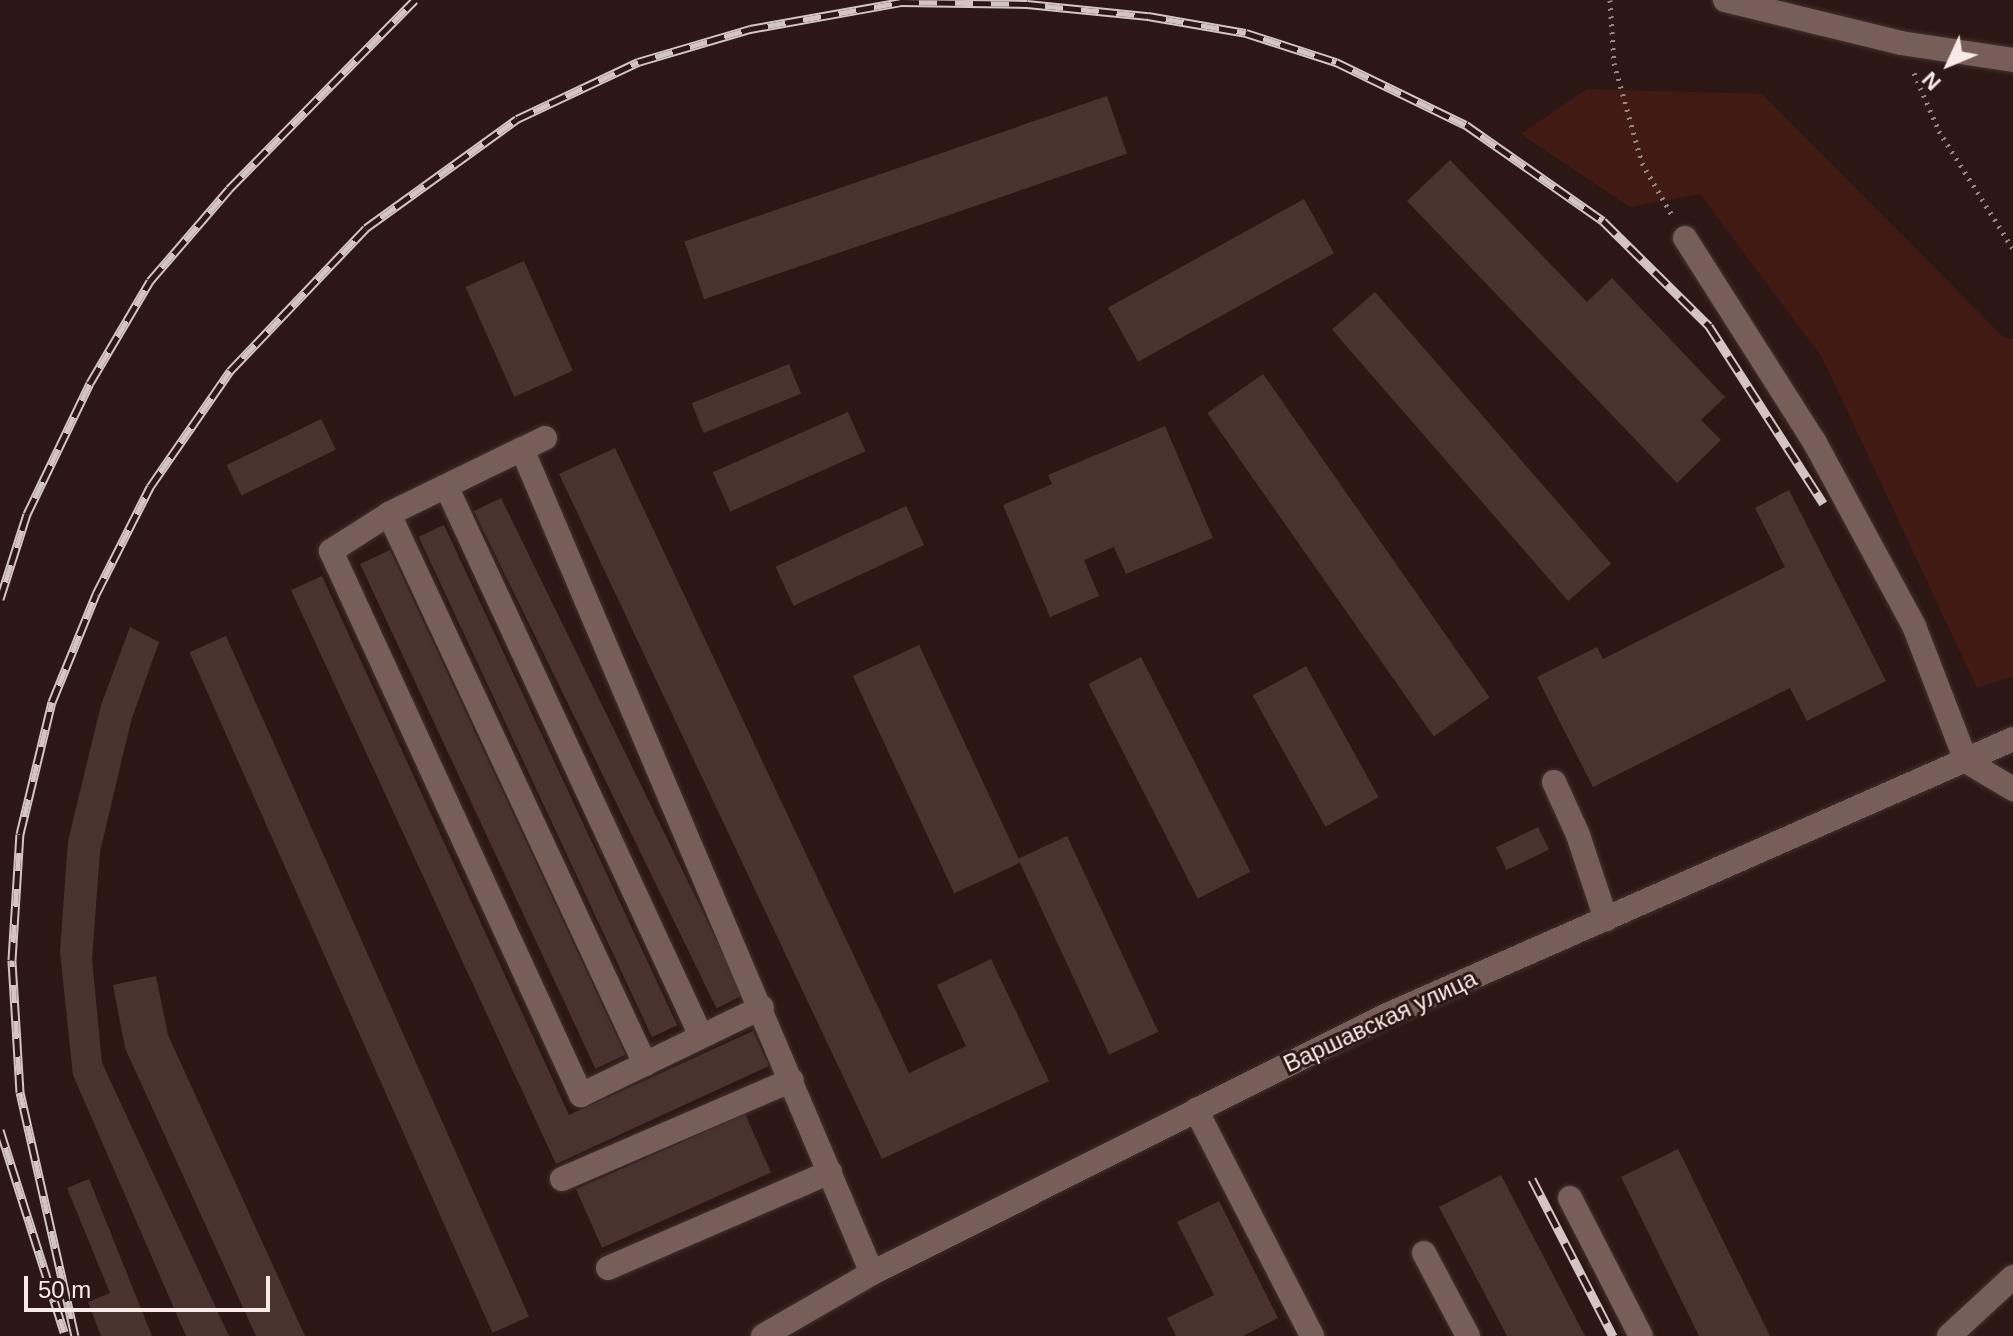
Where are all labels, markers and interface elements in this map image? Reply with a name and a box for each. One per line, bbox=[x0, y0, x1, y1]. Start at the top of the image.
north arrow bbox=[1909, 24, 1989, 104]
text: N bbox=[1917, 67, 1946, 95]
street label: Варшавская улица bbox=[1279, 964, 1481, 1078]
scale bar bbox=[28, 1260, 274, 1310]
text: 50 m bbox=[38, 1276, 91, 1303]

